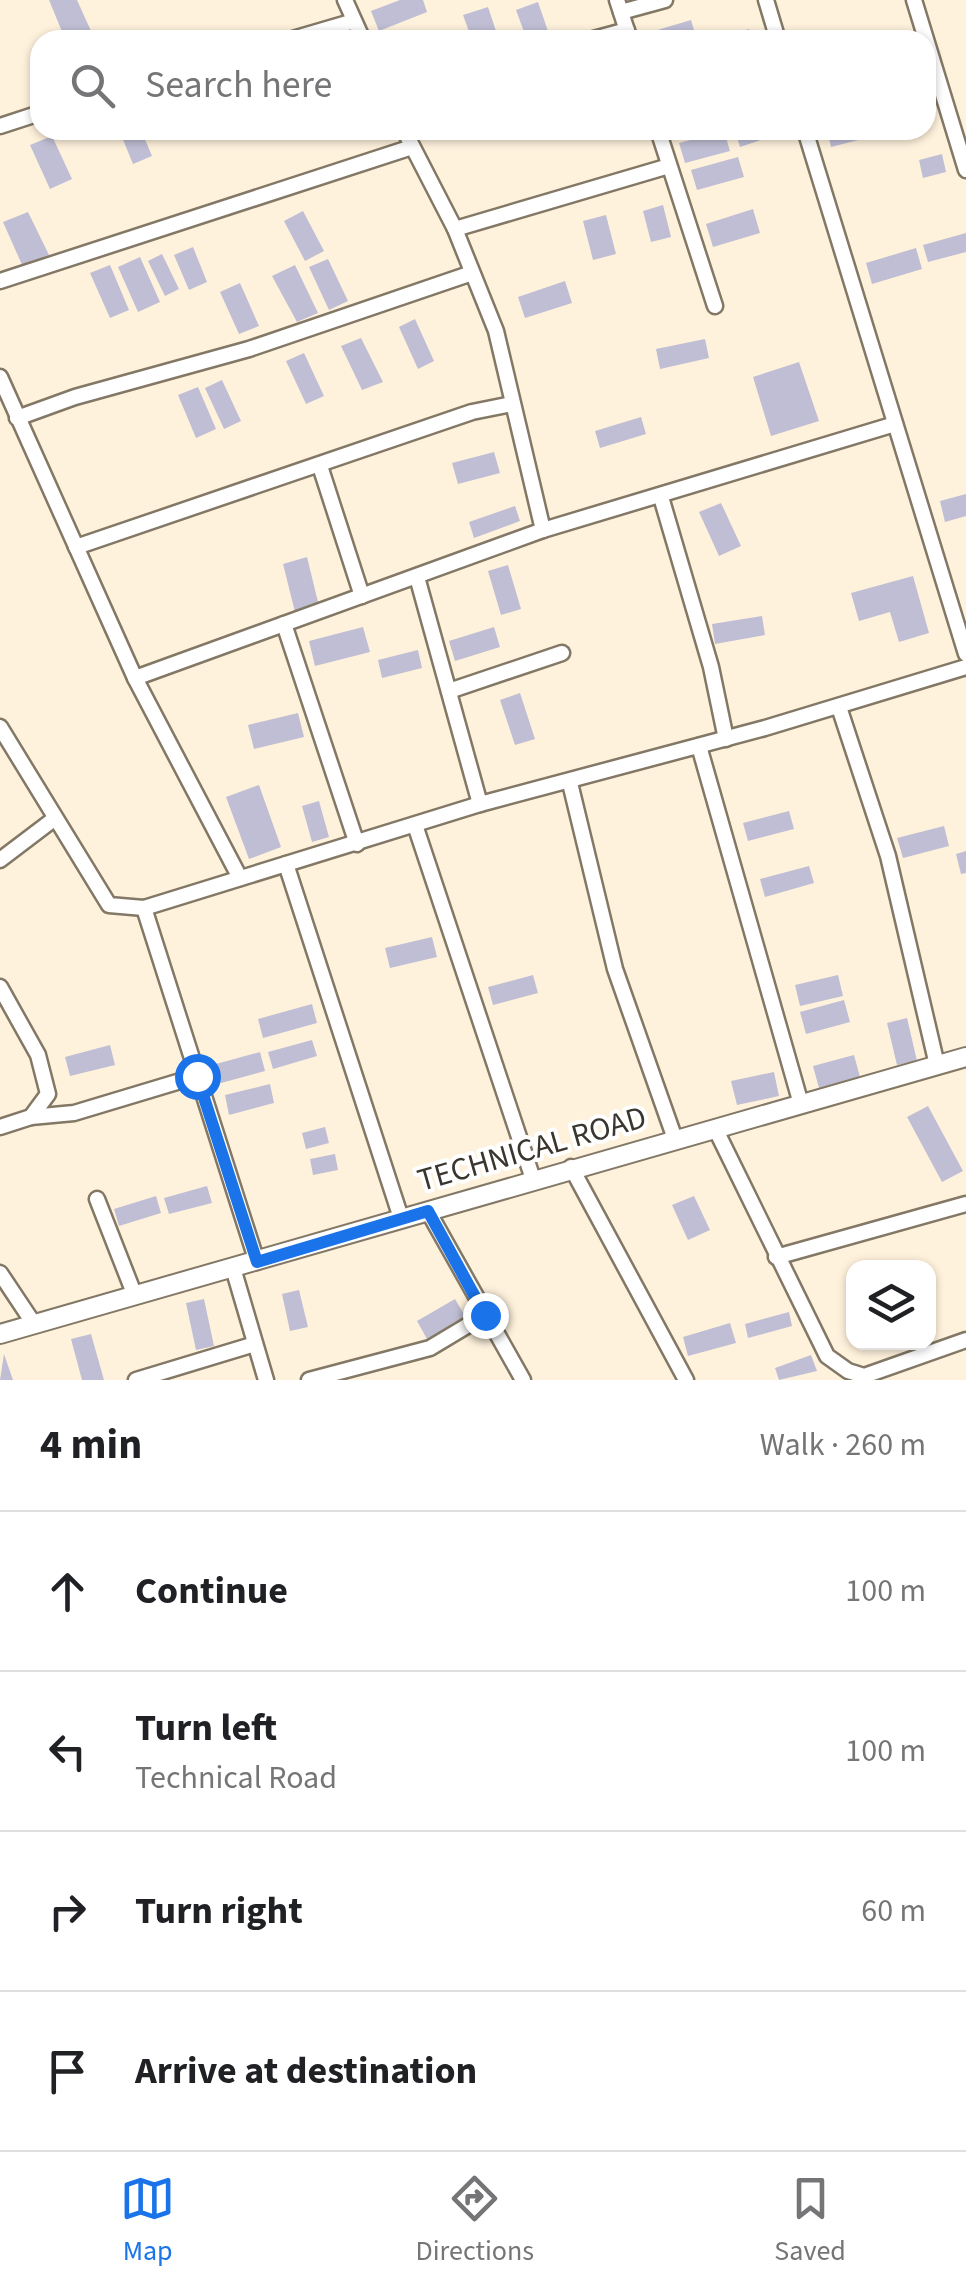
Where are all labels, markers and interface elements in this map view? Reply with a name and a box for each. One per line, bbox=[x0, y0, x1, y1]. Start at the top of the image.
search box bbox=[30, 30, 936, 140]
icon: search bbox=[65, 58, 120, 113]
text: Search here bbox=[145, 58, 332, 112]
route start bbox=[175, 1054, 221, 1100]
street label: TECHNICAL ROAD bbox=[412, 1094, 652, 1204]
map controls bbox=[846, 1260, 936, 1350]
button: layers bbox=[846, 1260, 936, 1350]
route end bbox=[463, 1293, 509, 1339]
text: 4 min bbox=[40, 1415, 142, 1475]
text: Walk · 260 m bbox=[760, 1422, 926, 1468]
icon: ahead bbox=[40, 1564, 95, 1619]
text: Continue bbox=[135, 1564, 288, 1618]
text: 100 m bbox=[845, 1568, 926, 1614]
text: Turn left bbox=[135, 1701, 277, 1755]
icon: left bbox=[40, 1724, 95, 1779]
text: 100 m bbox=[845, 1728, 926, 1774]
text: Technical Road bbox=[135, 1755, 337, 1801]
icon: right bbox=[40, 1884, 95, 1939]
text: Turn right bbox=[135, 1884, 303, 1938]
text: 60 m bbox=[861, 1888, 926, 1934]
icon: arrive bbox=[40, 2044, 95, 2099]
text: Arrive at destination bbox=[135, 2044, 477, 2098]
tab: Map bbox=[120, 2171, 175, 2271]
tab: Directions bbox=[416, 2171, 534, 2271]
tab: Saved bbox=[774, 2171, 846, 2271]

